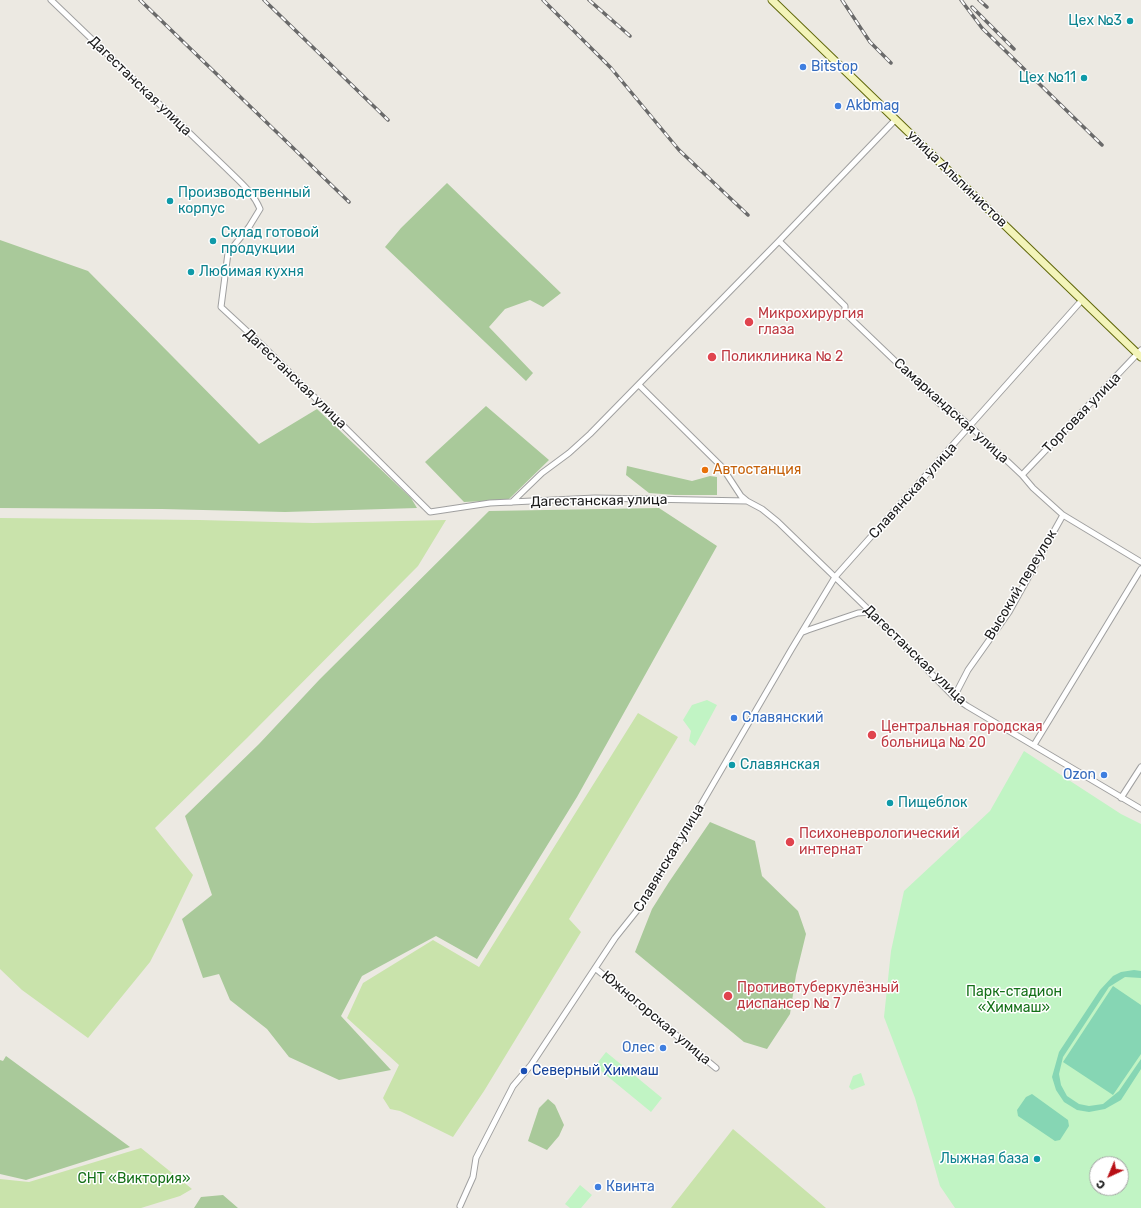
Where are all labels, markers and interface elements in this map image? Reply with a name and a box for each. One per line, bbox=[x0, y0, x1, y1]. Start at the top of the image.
place label: Цех №3 bbox=[1068, 13, 1122, 29]
marker: Цех №3 bbox=[1125, 16, 1135, 26]
street label: Дагестанская улица bbox=[85, 32, 195, 140]
place label: Bitstop bbox=[811, 59, 858, 75]
marker: Bitstop bbox=[798, 62, 808, 72]
place label: Цех №11 bbox=[1019, 70, 1076, 86]
marker: Цех №11 bbox=[1079, 73, 1089, 83]
place label: Akbmag bbox=[846, 98, 899, 114]
marker: Akbmag bbox=[833, 101, 843, 111]
street label: улица Альпинистов bbox=[903, 127, 1011, 231]
place label: Производственный корпус bbox=[178, 185, 310, 218]
marker: Производственный корпус bbox=[165, 196, 175, 206]
place label: Склад готовой продукции bbox=[221, 225, 319, 258]
marker: Склад готовой продукции bbox=[208, 236, 218, 246]
place label: Любимая кухня bbox=[199, 264, 304, 280]
marker: Любимая кухня bbox=[186, 267, 196, 277]
place label: Микрохирургия глаза bbox=[758, 306, 864, 338]
marker: Микрохирургия глаза bbox=[743, 316, 755, 328]
street label: Дагестанская улица bbox=[240, 325, 350, 433]
place label: Поликлиника № 2 bbox=[721, 349, 843, 365]
marker: Поликлиника № 2 bbox=[706, 351, 718, 363]
street label: Самаркандская улица bbox=[890, 355, 1012, 467]
street label: Торговая улица bbox=[1039, 369, 1125, 457]
street label: Славянская улица bbox=[865, 440, 961, 542]
place label: Автостанция bbox=[713, 462, 801, 478]
marker: Автостанция bbox=[700, 465, 710, 475]
street label: Дагестанская улица bbox=[530, 491, 668, 511]
street label: Высокий переулок bbox=[981, 527, 1061, 643]
street label: Дагестанская улица bbox=[860, 601, 970, 709]
place label: Славянский bbox=[742, 710, 823, 726]
marker: Славянский bbox=[729, 713, 739, 723]
place label: Центральная городская больница № 20 bbox=[881, 719, 1043, 752]
marker: Центральная городская больница № 20 bbox=[866, 729, 878, 741]
place label: Славянская bbox=[740, 757, 820, 773]
marker: Славянская bbox=[727, 760, 737, 770]
place label: Ozon bbox=[1063, 767, 1096, 783]
marker: Ozon bbox=[1099, 770, 1109, 780]
place label: Пищеблок bbox=[898, 795, 968, 811]
marker: Пищеблок bbox=[885, 798, 895, 808]
street label: Славянская улица bbox=[630, 801, 708, 915]
place label: Психоневрологический интернат bbox=[799, 826, 960, 858]
marker: Психоневрологический интернат bbox=[784, 836, 796, 848]
street label: Южногорская улица bbox=[598, 967, 714, 1069]
place label: Противотуберкулёзный диспансер № 7 bbox=[737, 980, 899, 1012]
park label: Парк-стадион «Химмаш» bbox=[966, 984, 1062, 1016]
marker: Противотуберкулёзный диспансер № 7 bbox=[722, 990, 734, 1002]
place label: Олес bbox=[622, 1040, 655, 1056]
marker: Олес bbox=[658, 1043, 668, 1053]
place label: Северный Химмаш bbox=[532, 1063, 659, 1079]
marker: Северный Химмаш bbox=[519, 1066, 529, 1076]
place label: Лыжная база bbox=[940, 1151, 1029, 1167]
marker: Лыжная база bbox=[1032, 1154, 1042, 1164]
north arrow bbox=[1089, 1156, 1129, 1196]
park label: СНТ «Виктория» bbox=[78, 1171, 190, 1187]
text: С bbox=[1094, 1177, 1108, 1192]
place label: Квинта bbox=[606, 1179, 655, 1195]
marker: Квинта bbox=[593, 1182, 603, 1192]

